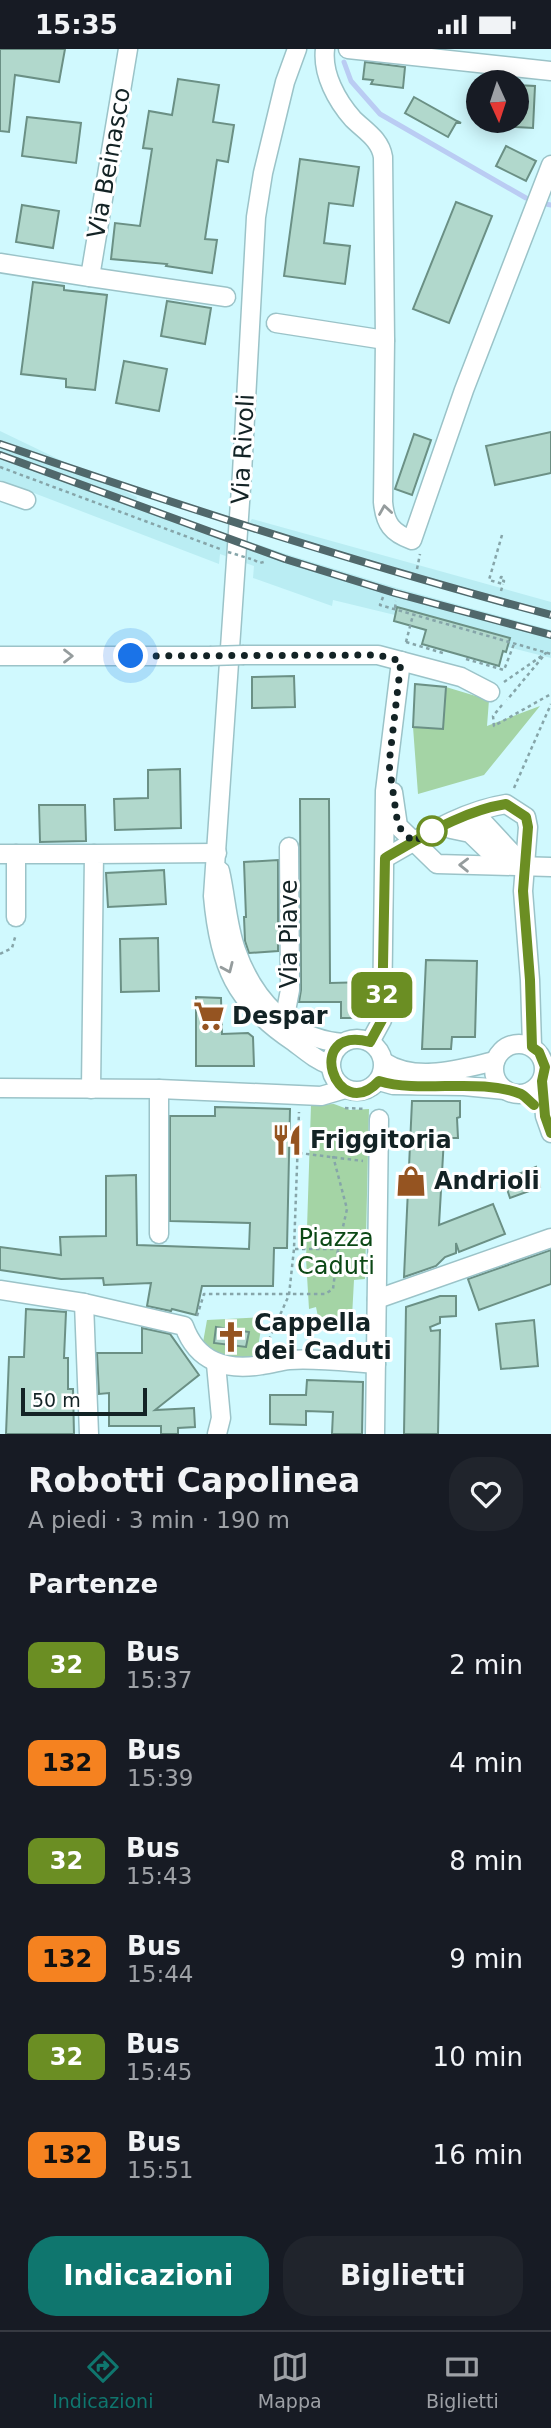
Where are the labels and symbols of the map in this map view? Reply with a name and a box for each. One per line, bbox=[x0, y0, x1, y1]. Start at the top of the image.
north arrow bbox=[466, 70, 528, 133]
street label: Via Beinasco bbox=[82, 85, 136, 241]
street label: Via Rivoli bbox=[226, 393, 260, 505]
one-way arrow bbox=[378, 504, 393, 516]
your location bbox=[113, 638, 148, 673]
one-way arrow bbox=[63, 648, 74, 664]
unlabelled marker bbox=[417, 816, 447, 846]
one-way arrow bbox=[458, 857, 469, 872]
street label: Via Piave bbox=[275, 879, 303, 989]
one-way arrow bbox=[220, 961, 234, 973]
line badge: 32 bbox=[350, 972, 414, 1018]
supermarket icon: Despar bbox=[192, 999, 226, 1033]
place label: Despar bbox=[232, 1002, 328, 1030]
restaurant icon: Friggitoria bbox=[270, 1123, 304, 1157]
place label: Friggitoria bbox=[310, 1126, 452, 1154]
shop icon: Andrioli bbox=[394, 1164, 428, 1198]
place label: Andrioli bbox=[434, 1167, 540, 1195]
park label: Piazza Caduti bbox=[297, 1224, 375, 1280]
place label: Cappella dei Caduti bbox=[254, 1309, 392, 1365]
church icon: Cappella dei Caduti bbox=[214, 1320, 248, 1354]
scale bar bbox=[21, 1385, 147, 1417]

